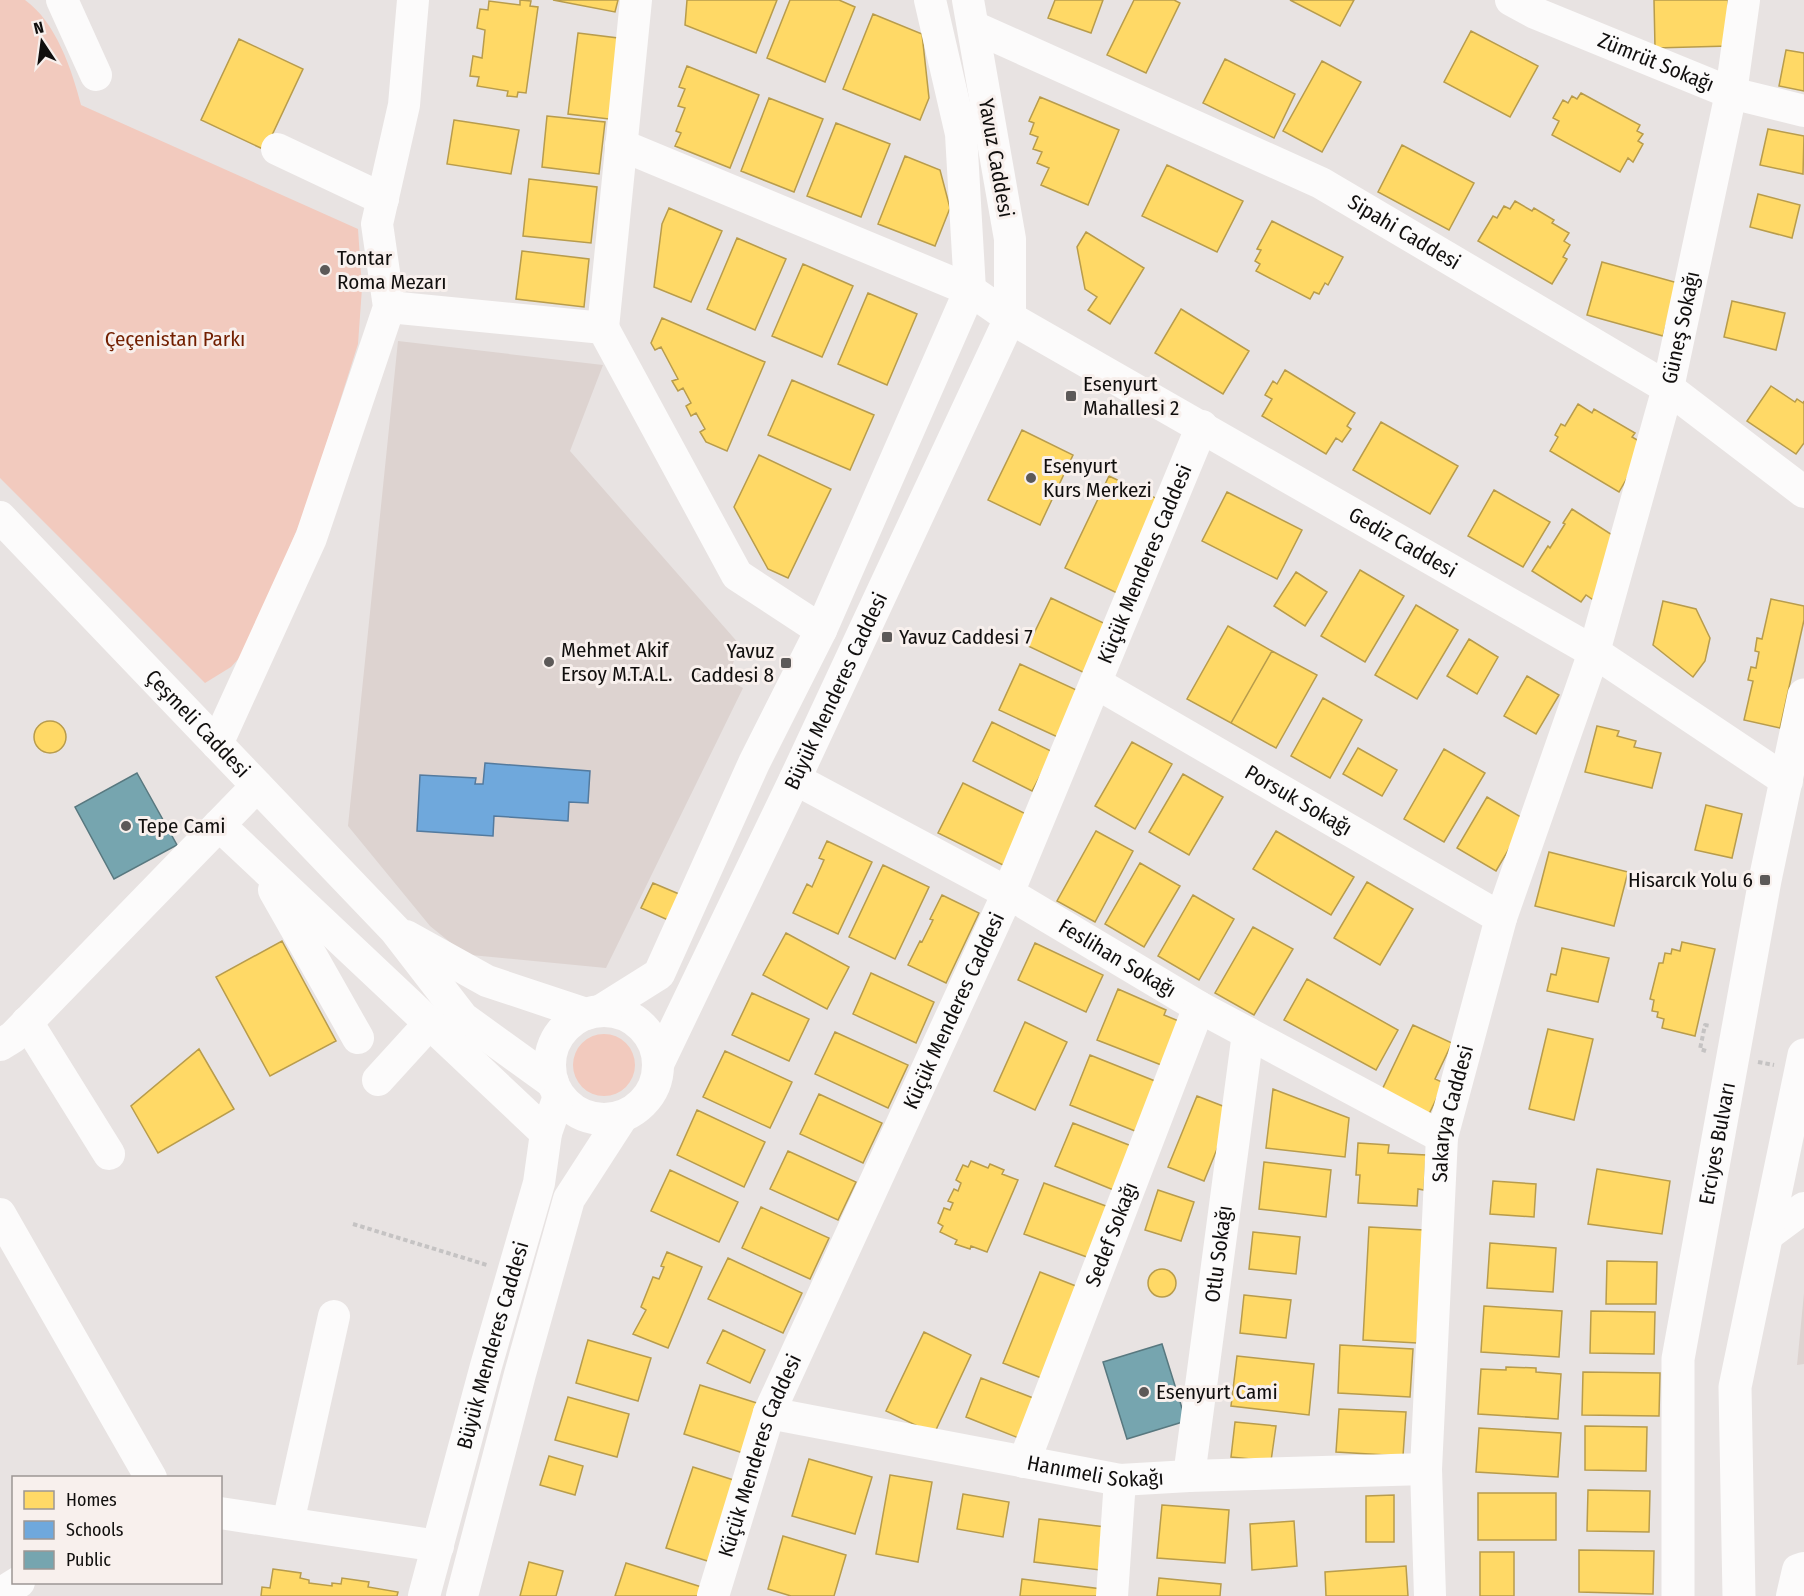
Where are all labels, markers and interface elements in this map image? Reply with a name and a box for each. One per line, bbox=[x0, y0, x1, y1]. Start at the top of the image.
north arrow bbox=[12, 12, 72, 72]
text: N bbox=[32, 18, 46, 38]
street label: Zümrüt Sokağı bbox=[1594, 27, 1718, 98]
street label: Yavuz Caddesi bbox=[973, 97, 1019, 219]
street label: Sipahi Caddesi bbox=[1343, 189, 1465, 275]
place label: Tontar Roma Mezarı bbox=[337, 245, 447, 295]
marker: Tontar Roma Mezarı bbox=[318, 263, 332, 277]
street label: Güneş Sokağı bbox=[1656, 269, 1706, 386]
park label: Çeçenistan Parkı bbox=[105, 326, 245, 352]
place label: Esenyurt Mahallesi 2 bbox=[1083, 371, 1179, 421]
marker: Esenyurt Mahallesi 2 bbox=[1064, 389, 1078, 403]
place label: Esenyurt Kurs Merkezi bbox=[1043, 453, 1152, 503]
street label: Küçük Menderes Caddesi bbox=[1092, 460, 1198, 667]
marker: Esenyurt Kurs Merkezi bbox=[1024, 471, 1038, 485]
street label: Gediz Caddesi bbox=[1344, 501, 1461, 584]
street label: Büyük Menderes Caddesi bbox=[779, 588, 893, 794]
place label: Yavuz Caddesi 7 bbox=[899, 624, 1033, 650]
marker: Yavuz Caddesi 7 bbox=[880, 630, 894, 644]
place label: Mehmet Akif Ersoy M.T.A.L. bbox=[561, 637, 672, 687]
place label: Yavuz Caddesi 8 bbox=[691, 638, 774, 688]
marker: Mehmet Akif Ersoy M.T.A.L. bbox=[542, 655, 556, 669]
marker: Yavuz Caddesi 8 bbox=[779, 656, 793, 670]
street label: Çeşmeli Caddesi bbox=[140, 664, 255, 783]
street label: Porsuk Sokağı bbox=[1240, 759, 1357, 842]
place label: Tepe Cami bbox=[138, 813, 226, 839]
marker: Tepe Cami bbox=[119, 819, 133, 833]
place label: Hisarcık Yolu 6 bbox=[1628, 867, 1753, 893]
marker: Hisarcık Yolu 6 bbox=[1758, 873, 1772, 887]
street label: Küçük Menderes Caddesi bbox=[897, 908, 1010, 1113]
street label: Feslihan Sokağı bbox=[1054, 913, 1181, 1003]
street label: Sakarya Caddesi bbox=[1427, 1042, 1479, 1183]
street label: Erciyes Bulvarı bbox=[1693, 1080, 1741, 1207]
street label: Sedef Sokağı bbox=[1080, 1178, 1143, 1290]
street label: Otlu Sokağı bbox=[1199, 1204, 1238, 1304]
street label: Büyük Menderes Caddesi bbox=[451, 1238, 534, 1452]
street label: Küçük Menderes Caddesi bbox=[713, 1350, 807, 1560]
place label: Esenyurt Cami bbox=[1156, 1379, 1278, 1405]
marker: Esenyurt Cami bbox=[1137, 1385, 1151, 1399]
street label: Hanımeli Sokağı bbox=[1025, 1450, 1164, 1493]
legend bbox=[12, 1476, 222, 1584]
text: Homes bbox=[66, 1489, 117, 1511]
text: Schools bbox=[66, 1519, 124, 1541]
text: Public bbox=[66, 1549, 111, 1571]

